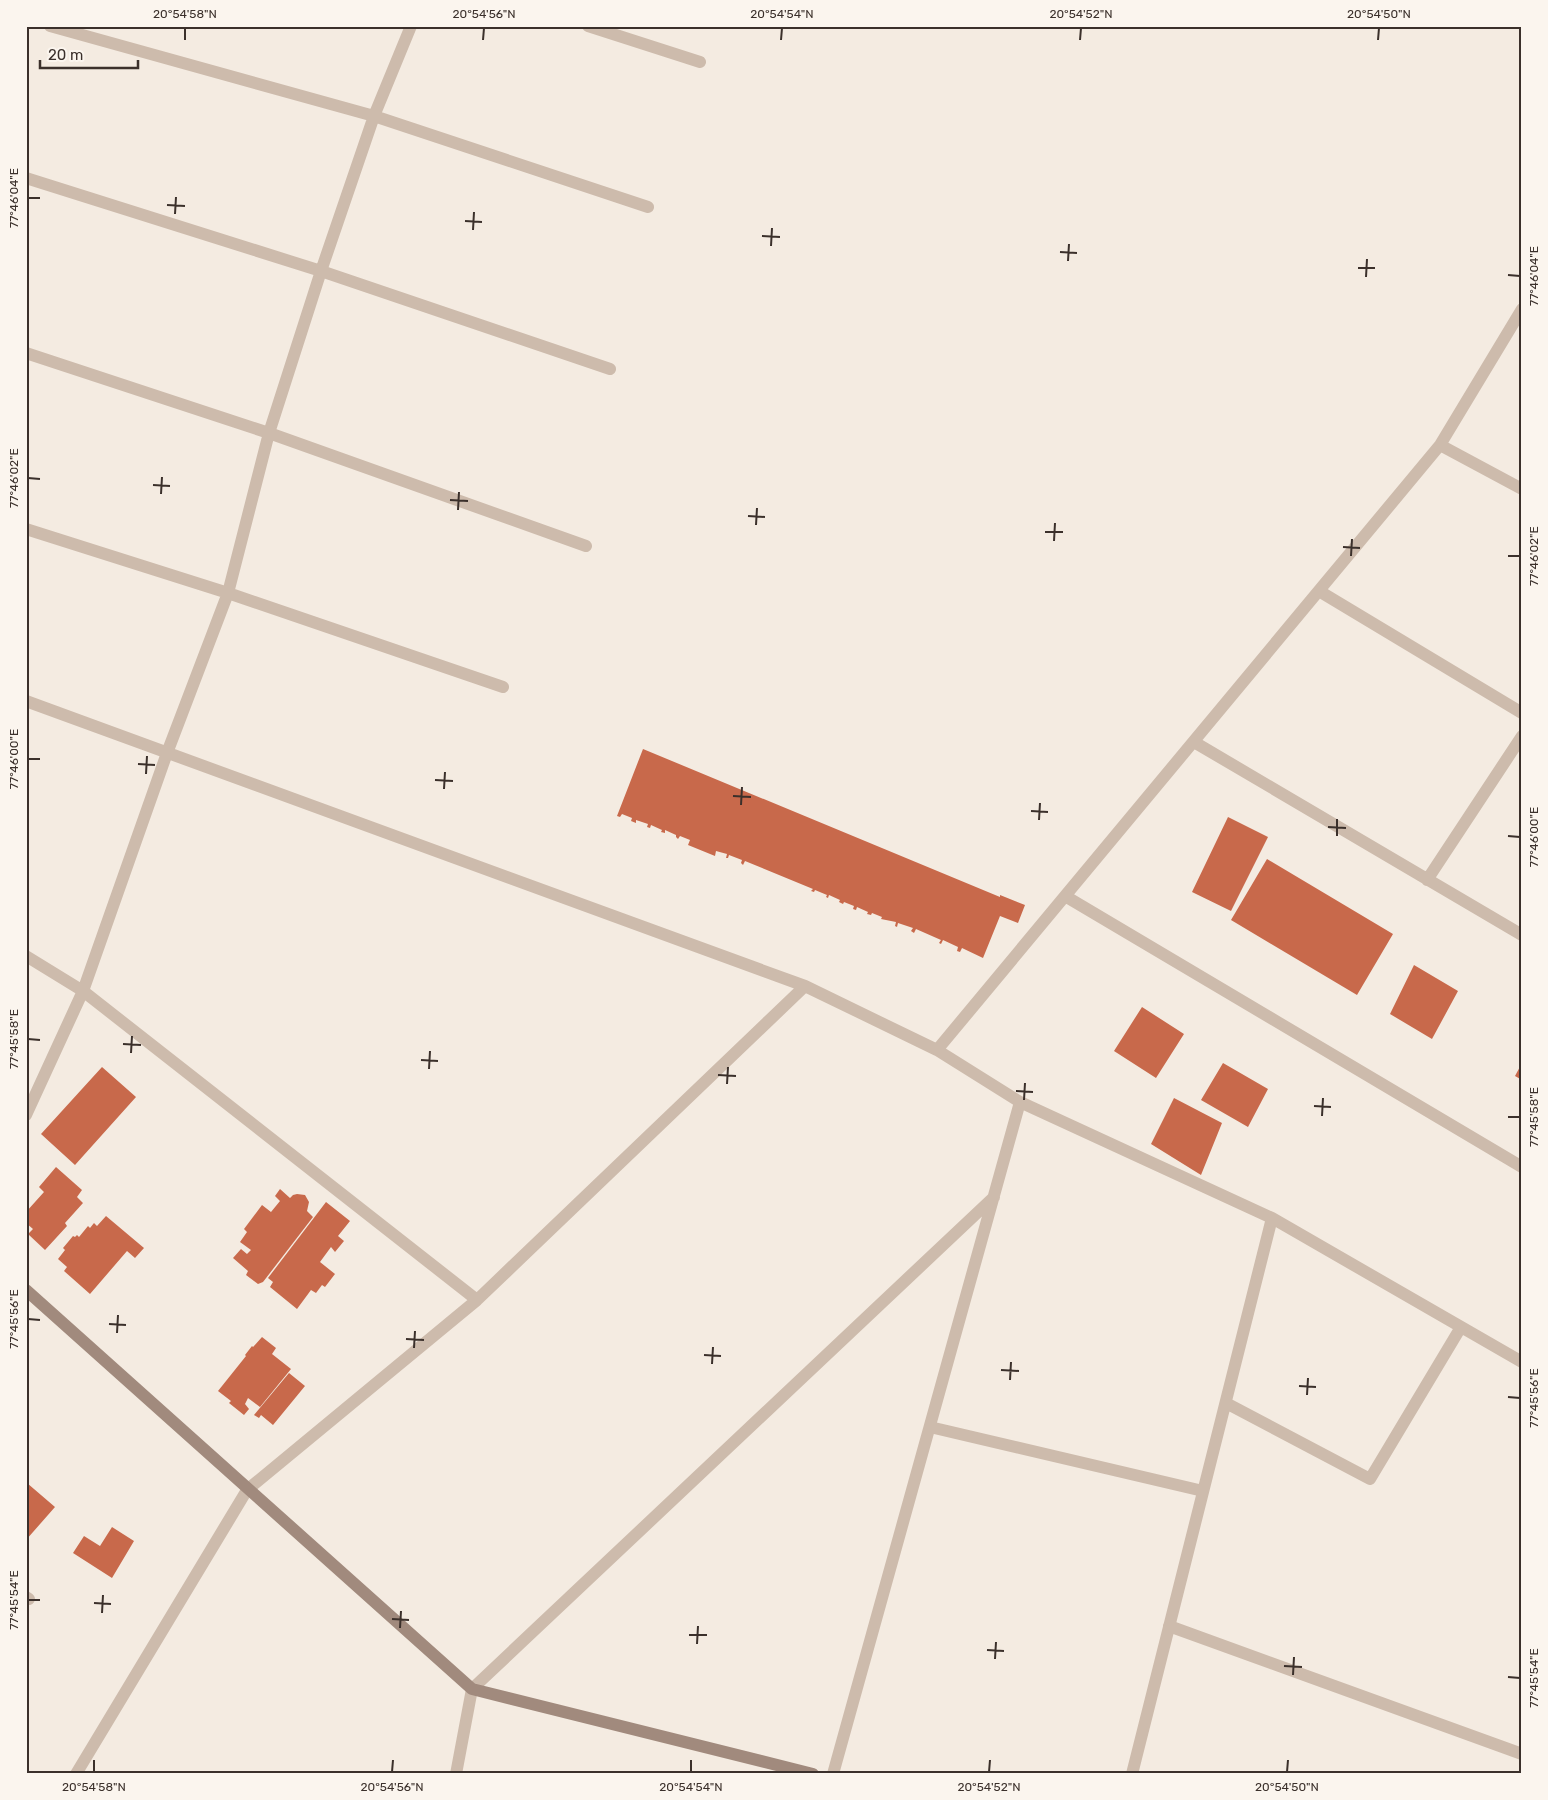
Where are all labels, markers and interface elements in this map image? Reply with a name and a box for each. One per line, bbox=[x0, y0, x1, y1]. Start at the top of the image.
text: 20°54'58"N bbox=[153, 7, 217, 21]
text: 20°54'56"N bbox=[452, 7, 516, 21]
text: 20°54'54"N bbox=[750, 7, 814, 21]
text: 20°54'52"N bbox=[1049, 7, 1113, 21]
text: 20°54'50"N bbox=[1347, 7, 1411, 21]
scale bar bbox=[40, 38, 138, 70]
text: 20 m bbox=[48, 46, 83, 64]
text: 77°46'04"E bbox=[7, 168, 21, 228]
text: 77°46'04"E bbox=[1527, 246, 1541, 306]
text: 77°46'02"E bbox=[7, 448, 21, 508]
text: 77°46'02"E bbox=[1527, 526, 1541, 586]
text: 77°46'00"E bbox=[7, 729, 21, 789]
text: 77°46'00"E bbox=[1527, 807, 1541, 867]
text: 77°45'58"E bbox=[7, 1009, 21, 1069]
text: 77°45'58"E bbox=[1527, 1087, 1541, 1147]
text: 77°45'56"E bbox=[7, 1289, 21, 1349]
text: 77°45'56"E bbox=[1527, 1368, 1541, 1428]
text: 77°45'54"E bbox=[7, 1570, 21, 1630]
text: 77°45'54"E bbox=[1527, 1648, 1541, 1708]
text: 20°54'58"N bbox=[62, 1780, 126, 1794]
text: 20°54'56"N bbox=[360, 1780, 424, 1794]
text: 20°54'54"N bbox=[659, 1780, 723, 1794]
text: 20°54'52"N bbox=[957, 1780, 1021, 1794]
text: 20°54'50"N bbox=[1255, 1780, 1319, 1794]

